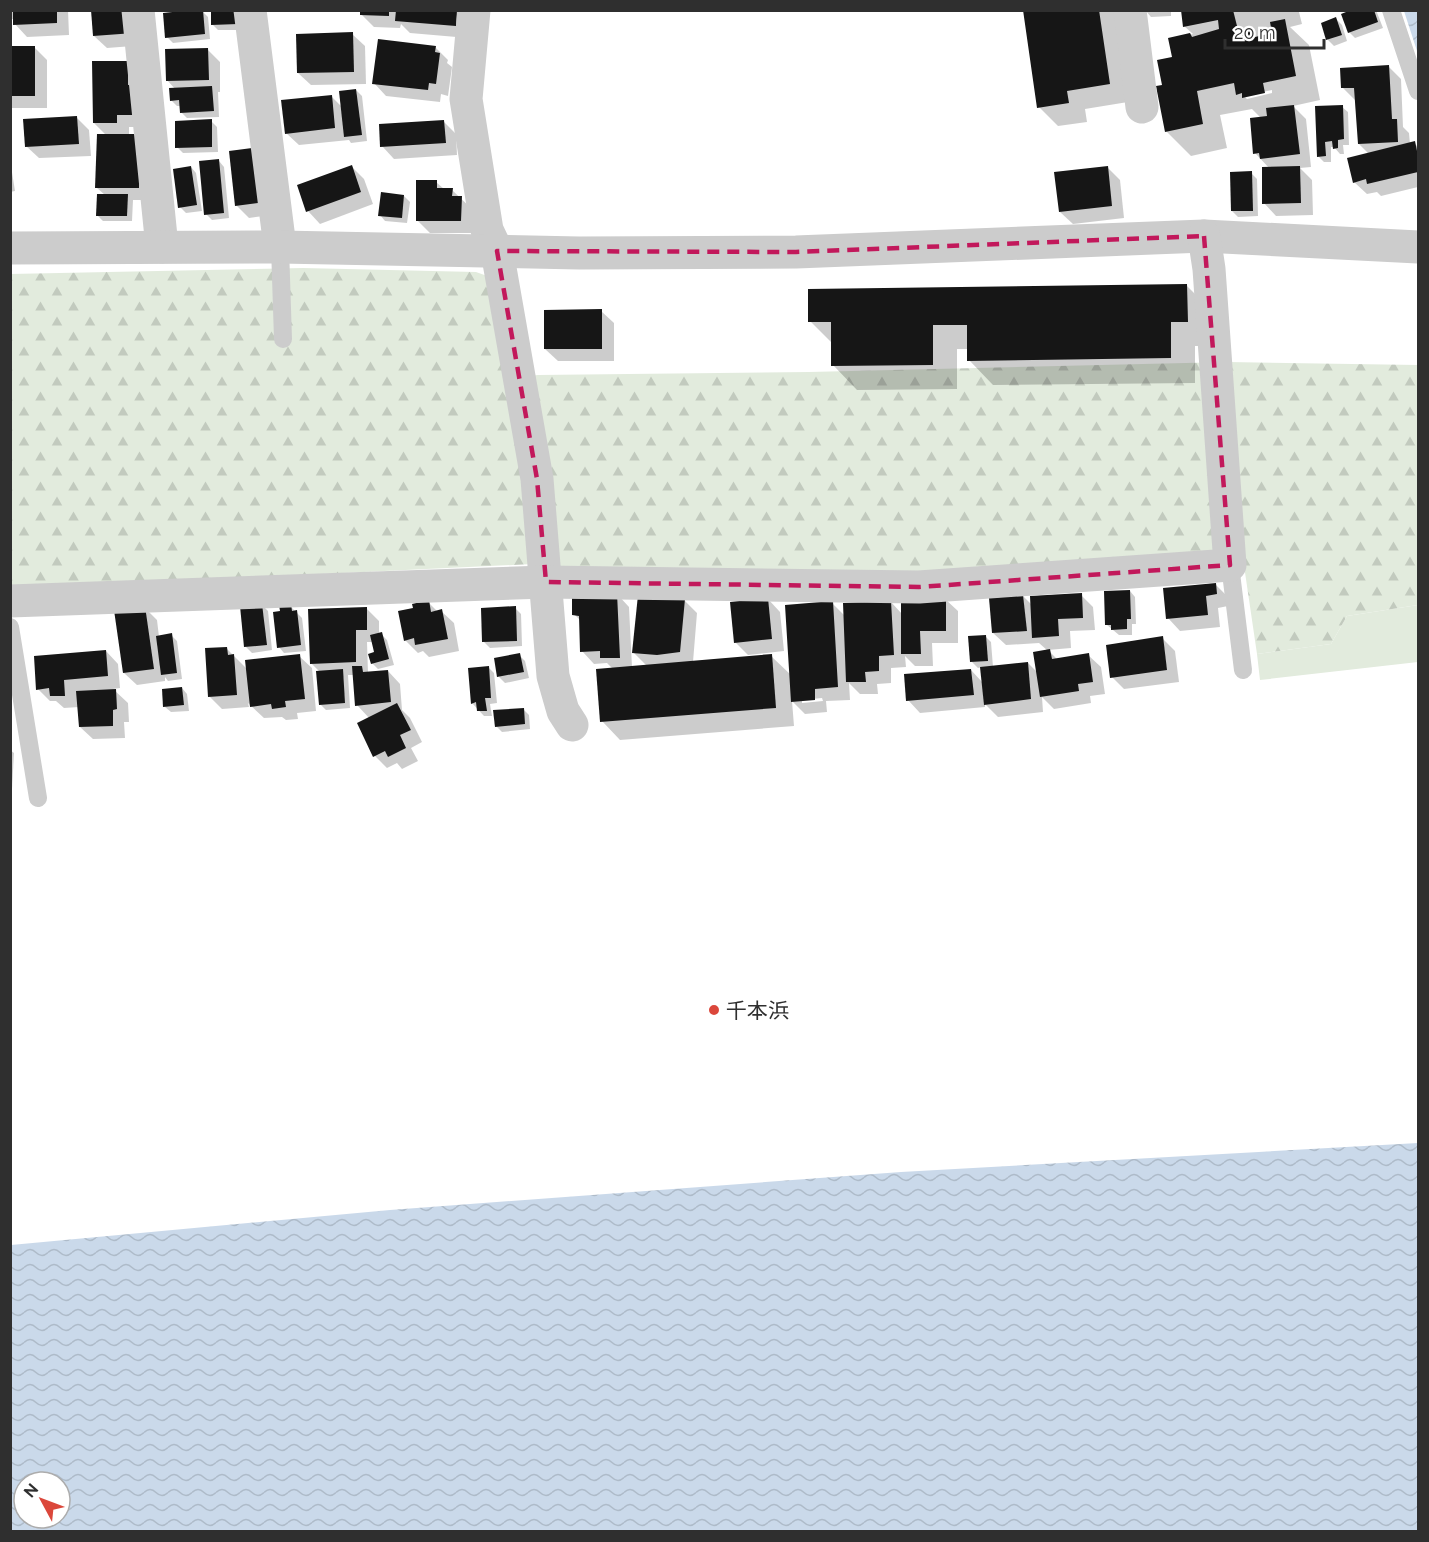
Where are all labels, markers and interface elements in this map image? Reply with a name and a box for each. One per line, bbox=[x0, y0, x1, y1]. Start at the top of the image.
scale bar bbox=[1225, 12, 1324, 50]
text: 20 m bbox=[1234, 22, 1276, 43]
place label: 千本浜 bbox=[726, 998, 789, 1023]
marker: 千本浜 bbox=[707, 1003, 721, 1017]
north arrow bbox=[12, 1470, 72, 1530]
text: N bbox=[20, 1480, 42, 1501]

